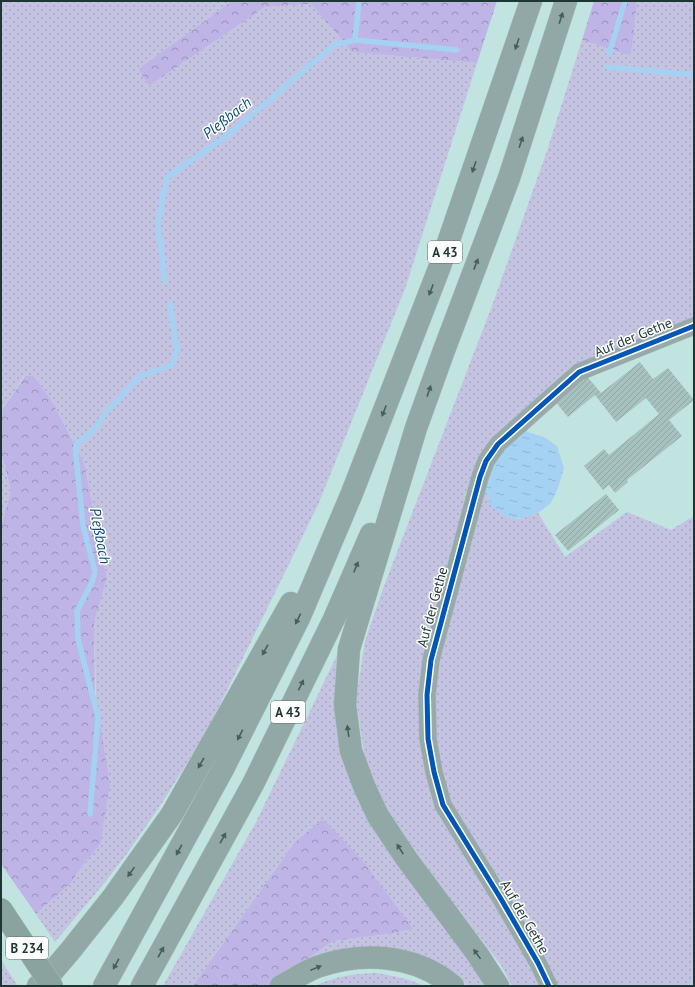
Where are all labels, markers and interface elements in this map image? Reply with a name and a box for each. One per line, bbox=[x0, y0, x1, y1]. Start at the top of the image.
one-way arrow bbox=[558, 12, 564, 24]
one-way arrow bbox=[513, 39, 519, 51]
water label: Pleßbach bbox=[198, 93, 255, 143]
one-way arrow bbox=[518, 136, 524, 148]
one-way arrow bbox=[471, 162, 477, 174]
road number: A 43 bbox=[428, 241, 462, 263]
one-way arrow bbox=[474, 258, 480, 270]
one-way arrow bbox=[428, 284, 434, 296]
street label: Auf der Gethe bbox=[591, 313, 675, 361]
one-way arrow bbox=[427, 385, 433, 397]
one-way arrow bbox=[381, 405, 387, 417]
water label: Pleßbach bbox=[86, 506, 115, 566]
one-way arrow bbox=[353, 562, 359, 573]
street label: Auf der Gethe bbox=[413, 565, 451, 649]
one-way arrow bbox=[295, 614, 301, 625]
one-way arrow bbox=[261, 644, 268, 655]
one-way arrow bbox=[298, 679, 305, 691]
road number: A 43 bbox=[271, 701, 305, 723]
one-way arrow bbox=[345, 725, 351, 737]
one-way arrow bbox=[237, 730, 243, 741]
one-way arrow bbox=[198, 757, 205, 769]
one-way arrow bbox=[220, 832, 227, 844]
one-way arrow bbox=[396, 843, 403, 855]
one-way arrow bbox=[175, 844, 182, 856]
one-way arrow bbox=[127, 867, 135, 877]
street label: Auf der Gethe bbox=[497, 877, 553, 957]
road number: B 234 bbox=[6, 937, 48, 959]
one-way arrow bbox=[157, 946, 164, 958]
one-way arrow bbox=[473, 948, 481, 959]
one-way arrow bbox=[113, 958, 119, 970]
one-way arrow bbox=[310, 965, 321, 971]

